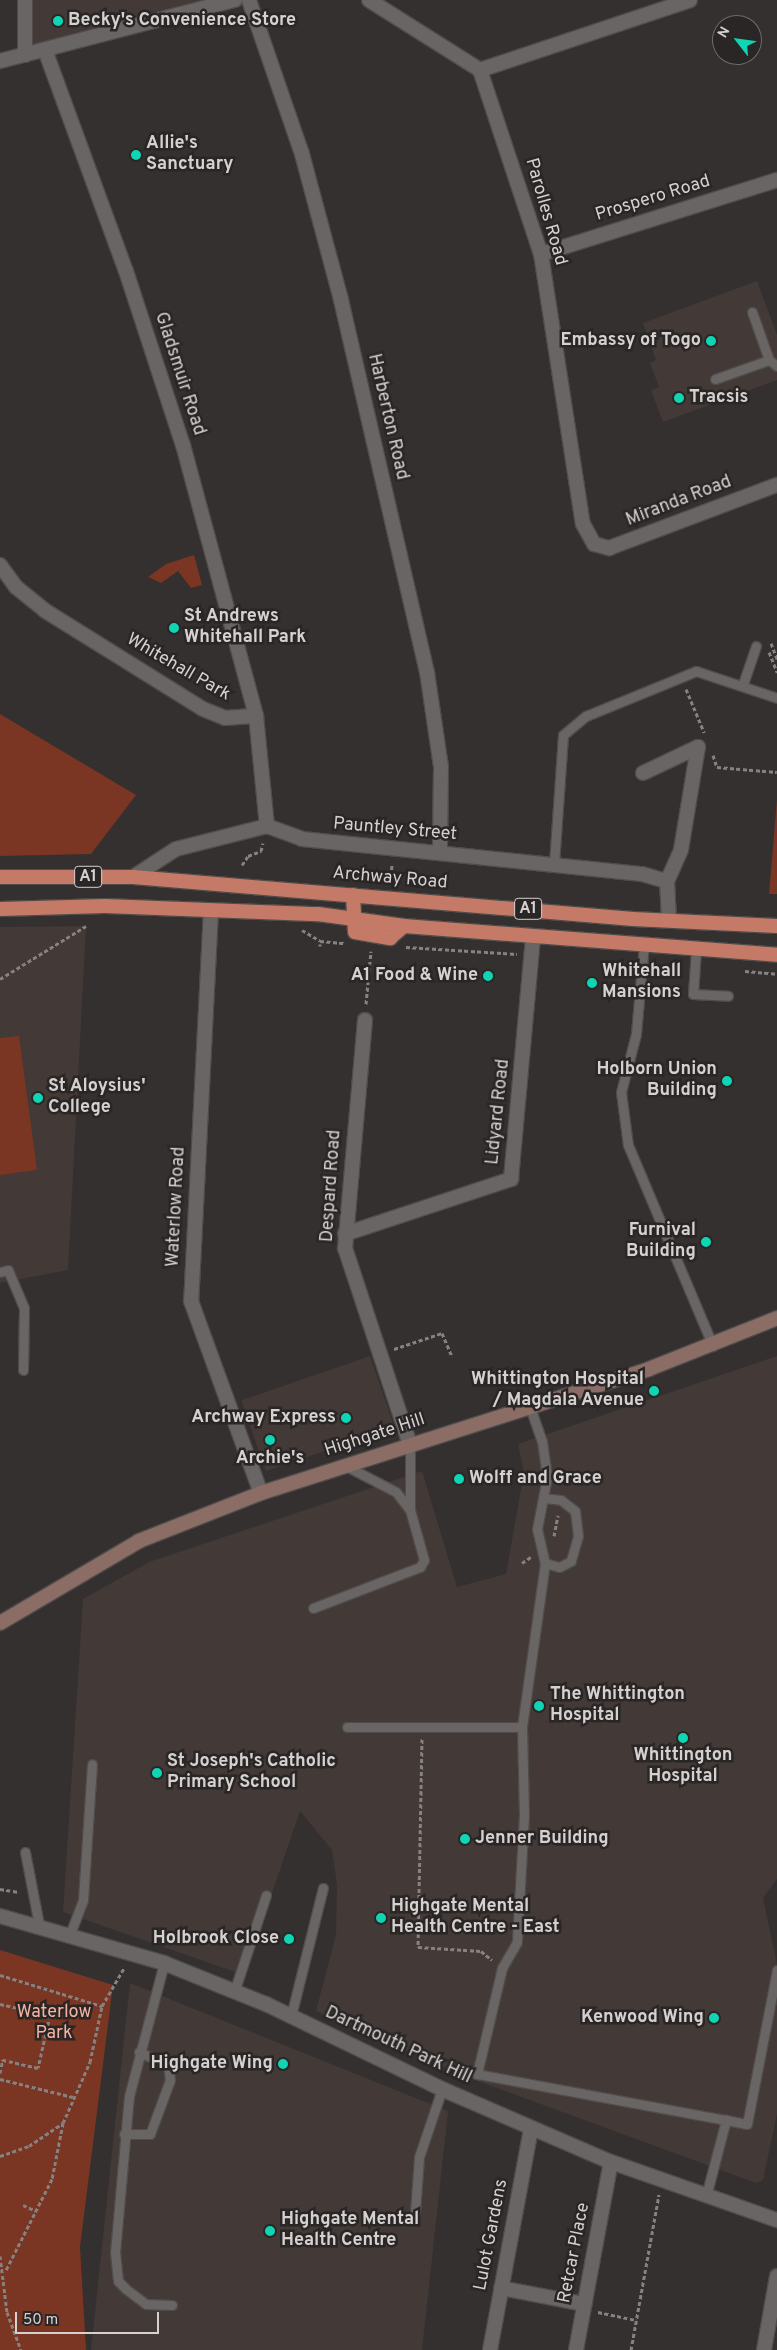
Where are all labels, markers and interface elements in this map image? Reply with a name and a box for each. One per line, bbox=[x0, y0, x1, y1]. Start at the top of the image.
place label: Becky's Convenience Store bbox=[68, 10, 296, 32]
marker: Becky's Convenience Store bbox=[52, 15, 64, 27]
north arrow bbox=[712, 15, 762, 65]
text: N bbox=[715, 24, 734, 41]
place label: Allie's Sanctuary bbox=[146, 134, 234, 176]
marker: Allie's Sanctuary bbox=[130, 149, 142, 161]
street label: Parolles Road bbox=[519, 156, 571, 268]
street label: Prospero Road bbox=[593, 171, 713, 227]
street label: Gladsmuir Road bbox=[149, 310, 209, 438]
place label: Embassy of Togo bbox=[561, 330, 701, 352]
marker: Embassy of Togo bbox=[705, 335, 717, 347]
street label: Harberton Road bbox=[362, 352, 412, 482]
place label: Tracsis bbox=[689, 387, 748, 409]
marker: Tracsis bbox=[673, 392, 685, 404]
street label: Miranda Road bbox=[623, 472, 735, 532]
place label: St Andrews Whitehall Park bbox=[184, 607, 306, 650]
marker: St Andrews Whitehall Park bbox=[168, 622, 180, 634]
street label: Whitehall Park bbox=[122, 629, 234, 707]
street label: Pauntley Street bbox=[332, 814, 458, 846]
street label: Archway Road bbox=[332, 863, 448, 895]
road number: A1 bbox=[73, 864, 103, 890]
road number: A1 bbox=[513, 896, 543, 922]
place label: Whitehall Mansions bbox=[602, 962, 681, 1004]
place label: A1 Food & Wine bbox=[351, 965, 478, 987]
marker: A1 Food & Wine bbox=[482, 970, 494, 982]
marker: Whitehall Mansions bbox=[586, 977, 598, 989]
street label: Lidyard Road bbox=[483, 1058, 515, 1166]
place label: Holborn Union Building bbox=[596, 1060, 717, 1102]
marker: Holborn Union Building bbox=[721, 1075, 733, 1087]
place label: St Aloysius' College bbox=[48, 1077, 146, 1120]
marker: St Aloysius' College bbox=[32, 1092, 44, 1104]
street label: Despard Road bbox=[317, 1129, 347, 1243]
street label: Waterlow Road bbox=[163, 1146, 191, 1268]
place label: Furnival Building bbox=[626, 1221, 696, 1264]
marker: Furnival Building bbox=[700, 1236, 712, 1248]
place label: Whittington Hospital / Magdala Avenue bbox=[471, 1370, 644, 1412]
marker: Whittington Hospital / Magdala Avenue bbox=[648, 1385, 660, 1397]
place label: Archway Express bbox=[191, 1407, 336, 1429]
street label: Highgate Hill bbox=[322, 1410, 428, 1462]
marker: Archway Express bbox=[340, 1412, 352, 1424]
marker: Archie's bbox=[264, 1434, 276, 1446]
place label: Archie's bbox=[236, 1448, 304, 1470]
place label: Wolff and Grace bbox=[469, 1468, 602, 1490]
marker: Wolff and Grace bbox=[453, 1473, 465, 1485]
place label: The Whittington Hospital bbox=[550, 1685, 685, 1728]
marker: The Whittington Hospital bbox=[532, 1699, 546, 1713]
marker: Whittington Hospital bbox=[677, 1732, 689, 1744]
place label: Whittington Hospital bbox=[634, 1746, 732, 1788]
place label: St Joseph's Catholic Primary School bbox=[167, 1752, 336, 1795]
marker: St Joseph's Catholic Primary School bbox=[151, 1767, 163, 1779]
place label: Jenner Building bbox=[475, 1828, 609, 1850]
marker: Jenner Building bbox=[459, 1833, 471, 1845]
place label: Highgate Mental Health Centre - East bbox=[391, 1897, 560, 1940]
marker: Highgate Mental Health Centre - East bbox=[375, 1912, 387, 1924]
place label: Holbrook Close bbox=[153, 1928, 279, 1950]
marker: Holbrook Close bbox=[283, 1933, 295, 1945]
park label: Waterlow Park bbox=[17, 2003, 91, 2046]
street label: Dartmouth Park Hill bbox=[321, 2003, 475, 2089]
place label: Kenwood Wing bbox=[581, 2007, 704, 2029]
marker: Kenwood Wing bbox=[708, 2012, 720, 2024]
place label: Highgate Wing bbox=[151, 2053, 273, 2075]
marker: Highgate Wing bbox=[277, 2058, 289, 2070]
street label: Lulot Gardens bbox=[471, 2177, 513, 2293]
street label: Retcar Place bbox=[555, 2201, 595, 2305]
place label: Highgate Mental Health Centre bbox=[281, 2210, 419, 2252]
marker: Highgate Mental Health Centre bbox=[263, 2224, 277, 2238]
scale bar bbox=[18, 2302, 161, 2334]
text: 50 m bbox=[23, 2311, 58, 2330]

